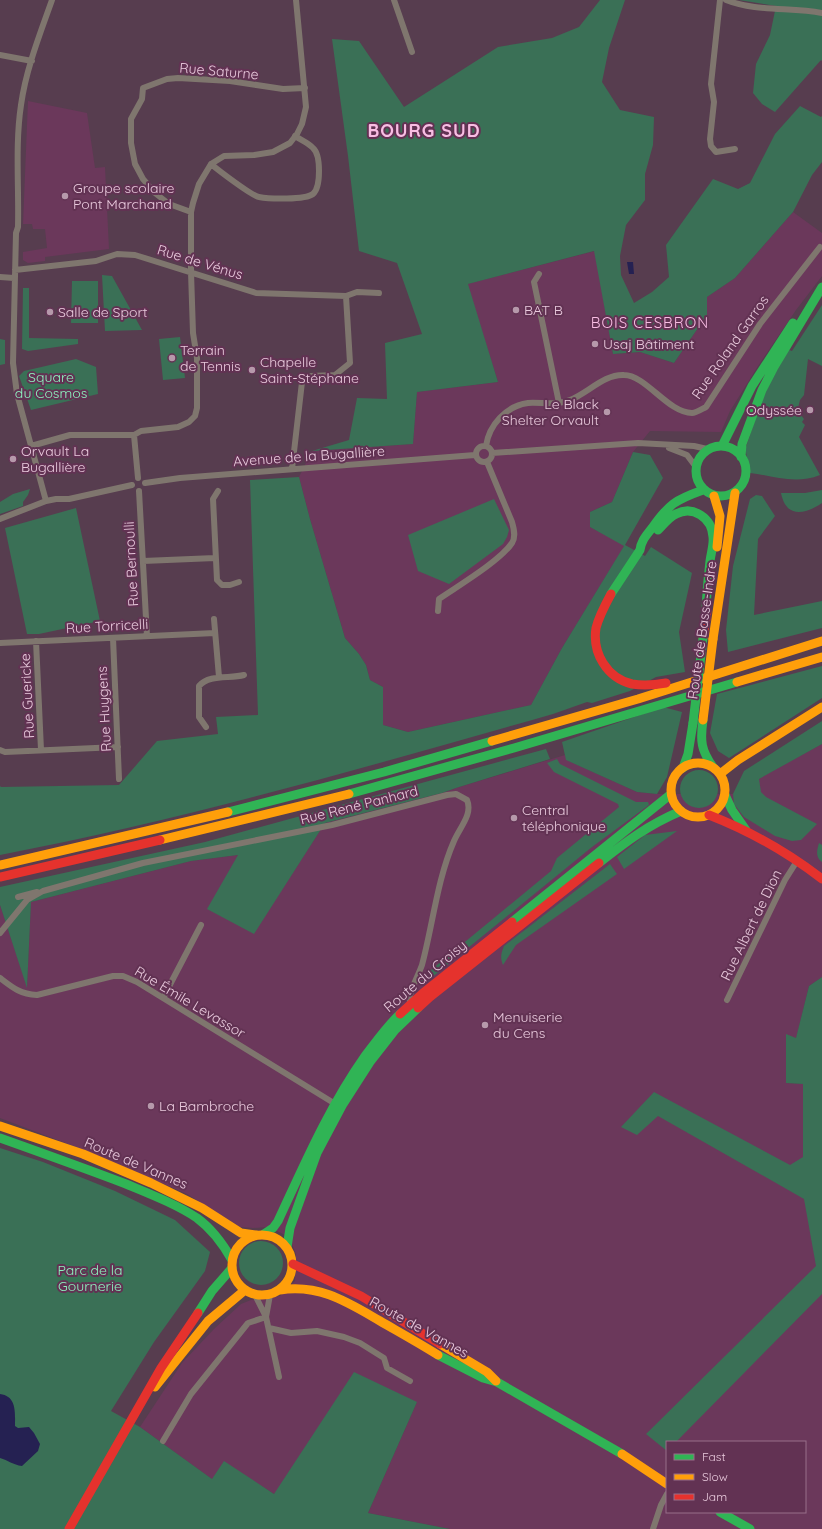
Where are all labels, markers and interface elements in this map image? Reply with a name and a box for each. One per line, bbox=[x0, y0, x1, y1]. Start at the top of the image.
street label: Rue Saturne bbox=[179, 59, 259, 83]
district label: BOURG SUD bbox=[367, 119, 481, 142]
place label: Groupe scolaire Pont Marchand bbox=[73, 179, 175, 213]
marker: Groupe scolaire Pont Marchand bbox=[60, 191, 70, 201]
street label: Rue de Vénus bbox=[155, 240, 245, 284]
street label: Rue Roland Garros bbox=[687, 292, 773, 402]
place label: BAT B bbox=[524, 301, 563, 319]
place label: Salle de Sport bbox=[58, 303, 148, 321]
marker: BAT B bbox=[511, 305, 521, 315]
marker: Salle de Sport bbox=[45, 307, 55, 317]
district label: BOIS CESBRON bbox=[591, 313, 709, 332]
place label: Usaj Bâtiment bbox=[603, 335, 695, 353]
marker: Usaj Bâtiment bbox=[590, 339, 600, 349]
place label: Terrain de Tennis bbox=[180, 341, 241, 375]
marker: Terrain de Tennis bbox=[167, 353, 177, 363]
place label: Chapelle Saint-Stéphane bbox=[260, 353, 359, 387]
marker: Chapelle Saint-Stéphane bbox=[247, 365, 257, 375]
park label: Square du Cosmos bbox=[15, 368, 87, 402]
place label: Le Black Shelter Orvault bbox=[502, 395, 599, 429]
place label: Odyssée bbox=[746, 401, 802, 419]
marker: Odyssée bbox=[805, 405, 815, 415]
marker: Le Black Shelter Orvault bbox=[602, 407, 612, 417]
place label: Orvault La Bugallière bbox=[21, 442, 89, 476]
street label: Avenue de la Bugallière bbox=[233, 442, 385, 470]
marker: Orvault La Bugallière bbox=[8, 454, 18, 464]
street label: Rue Bernoulli bbox=[120, 521, 142, 607]
street label: Route de Basse-Indre bbox=[683, 560, 721, 700]
street label: Rue Torricelli bbox=[65, 615, 149, 637]
street label: Rue Guericke bbox=[16, 653, 38, 739]
street label: Rue Huygens bbox=[93, 666, 115, 752]
street label: Rue René Panhard bbox=[298, 782, 420, 828]
place label: Central téléphonique bbox=[522, 801, 606, 835]
marker: Central téléphonique bbox=[509, 813, 519, 823]
street label: Rue Albert de Dion bbox=[716, 866, 786, 984]
street label: Route du Croisy bbox=[380, 936, 470, 1016]
street label: Rue Émile Levassor bbox=[132, 962, 249, 1042]
place label: Menuiserie du Cens bbox=[493, 1008, 562, 1042]
marker: Menuiserie du Cens bbox=[480, 1020, 490, 1030]
place label: La Bambroche bbox=[159, 1097, 254, 1115]
marker: La Bambroche bbox=[146, 1101, 156, 1111]
street label: Route de Vannes bbox=[82, 1133, 190, 1193]
park label: Parc de la Gournerie bbox=[58, 1261, 122, 1295]
street label: Route de Vannes bbox=[366, 1292, 472, 1362]
legend bbox=[666, 1441, 806, 1513]
text: Fast bbox=[702, 1449, 726, 1464]
text: Slow bbox=[702, 1469, 728, 1484]
text: Jam bbox=[702, 1489, 727, 1504]

